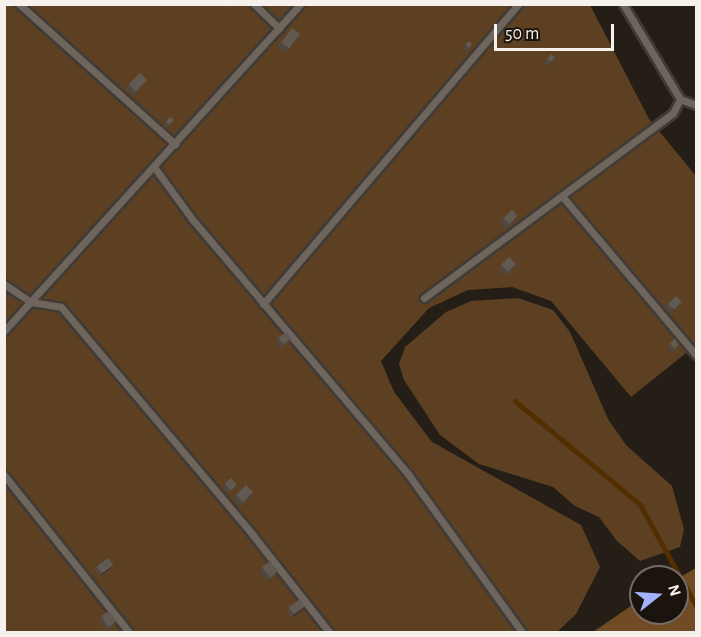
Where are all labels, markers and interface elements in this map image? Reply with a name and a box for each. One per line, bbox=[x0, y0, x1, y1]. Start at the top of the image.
scale bar bbox=[497, 12, 617, 50]
text: 50 m bbox=[505, 25, 539, 43]
north arrow bbox=[629, 565, 689, 625]
text: N bbox=[665, 583, 684, 598]

